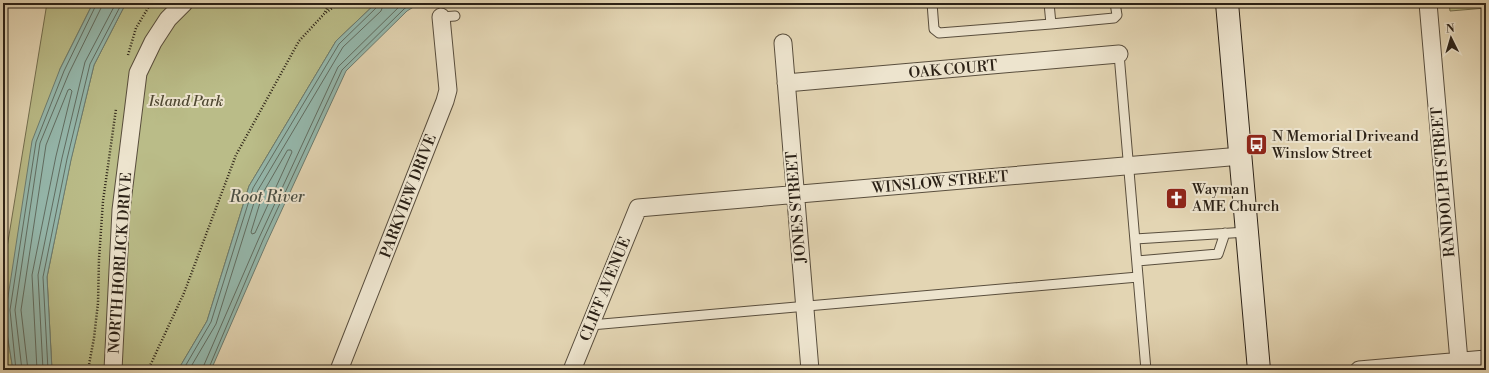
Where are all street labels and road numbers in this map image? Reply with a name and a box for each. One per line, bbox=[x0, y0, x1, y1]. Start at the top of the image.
street label: OAK COURT bbox=[908, 56, 999, 83]
street label: RANDOLPH STREET bbox=[1427, 106, 1460, 258]
street label: PARKVIEW DRIVE bbox=[376, 132, 441, 261]
street label: JONES STREET bbox=[782, 150, 811, 265]
street label: WINSLOW STREET bbox=[870, 167, 1010, 198]
street label: NORTH HORLICK DRIVE bbox=[105, 172, 136, 354]
street label: CLIFF AVENUE bbox=[576, 234, 635, 344]

